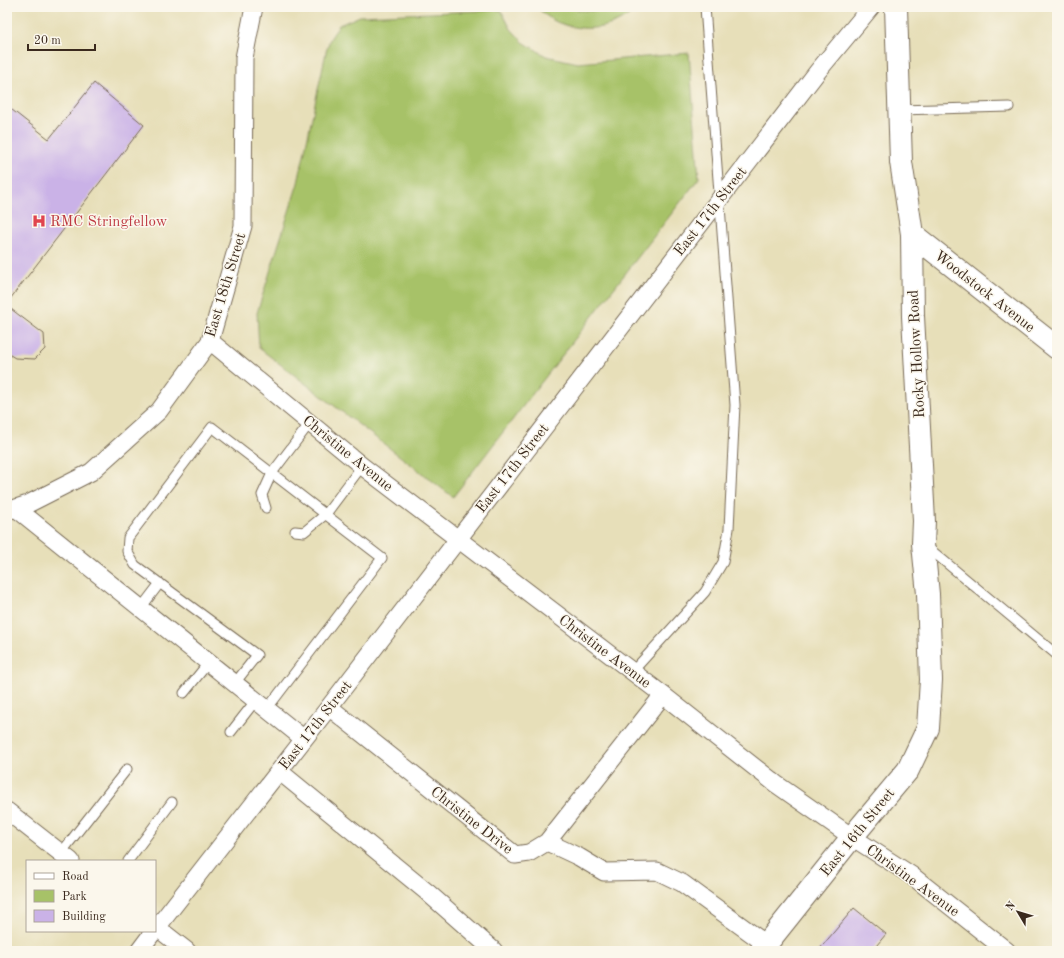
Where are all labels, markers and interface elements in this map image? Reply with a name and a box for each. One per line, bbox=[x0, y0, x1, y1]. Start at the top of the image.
scale bar bbox=[28, 26, 95, 52]
text: 20 m bbox=[34, 35, 61, 47]
street label: East 17th Street bbox=[672, 165, 750, 259]
hospital icon: RMC Stringfellow bbox=[31, 213, 47, 229]
place label: RMC Stringfellow bbox=[50, 215, 168, 230]
street label: East 18th Street bbox=[203, 231, 249, 340]
street label: Woodstock Avenue bbox=[931, 249, 1037, 336]
street label: Rocky Hollow Road bbox=[907, 289, 928, 418]
street label: Christine Avenue bbox=[299, 413, 395, 495]
street label: East 17th Street bbox=[474, 422, 552, 516]
street label: Christine Avenue bbox=[555, 613, 653, 692]
street label: East 17th Street bbox=[277, 679, 355, 773]
street label: Christine Drive bbox=[427, 785, 515, 858]
street label: East 16th Street bbox=[818, 786, 898, 880]
street label: Christine Avenue bbox=[863, 843, 962, 920]
legend bbox=[26, 860, 156, 932]
text: Road bbox=[62, 871, 89, 883]
text: Park bbox=[62, 891, 87, 903]
north arrow bbox=[998, 892, 1038, 932]
text: N bbox=[1004, 900, 1019, 913]
text: Building bbox=[62, 911, 106, 923]

